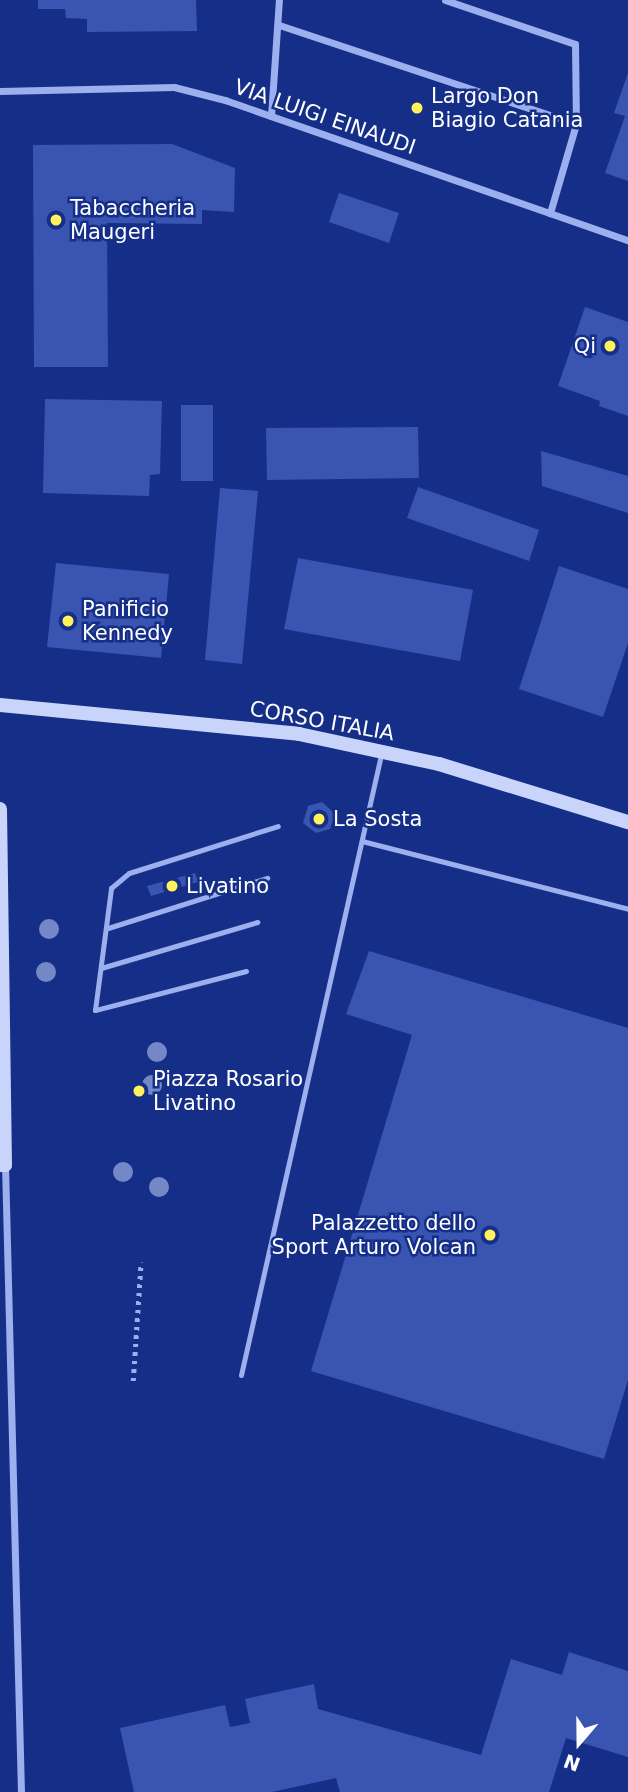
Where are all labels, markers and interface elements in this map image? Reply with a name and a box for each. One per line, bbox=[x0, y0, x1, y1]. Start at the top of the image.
street label: VIA LUIGI EINAUDI bbox=[231, 74, 419, 160]
place label: Largo Don Biagio Catania bbox=[431, 83, 583, 133]
marker: Largo Don Biagio Catania bbox=[409, 100, 425, 116]
place label: Tabaccheria Maugeri bbox=[70, 195, 195, 245]
marker: Tabaccheria Maugeri bbox=[48, 212, 64, 228]
place label: Qi bbox=[574, 333, 596, 359]
marker: Qi bbox=[602, 338, 618, 354]
place label: Panificio Kennedy bbox=[82, 596, 173, 646]
marker: Panificio Kennedy bbox=[60, 613, 76, 629]
street label: CORSO ITALIA bbox=[248, 696, 396, 746]
place label: La Sosta bbox=[333, 806, 422, 832]
marker: La Sosta bbox=[311, 811, 327, 827]
place label: Livatino bbox=[186, 873, 269, 899]
marker: Livatino bbox=[164, 878, 180, 894]
place label: Piazza Rosario Livatino bbox=[153, 1066, 303, 1116]
marker: Piazza Rosario Livatino bbox=[131, 1083, 147, 1099]
place label: Palazzetto dello Sport Arturo Volcan bbox=[272, 1210, 476, 1260]
marker: Palazzetto dello Sport Arturo Volcan bbox=[482, 1227, 498, 1243]
north arrow bbox=[544, 1708, 614, 1778]
text: N bbox=[561, 1750, 583, 1776]

